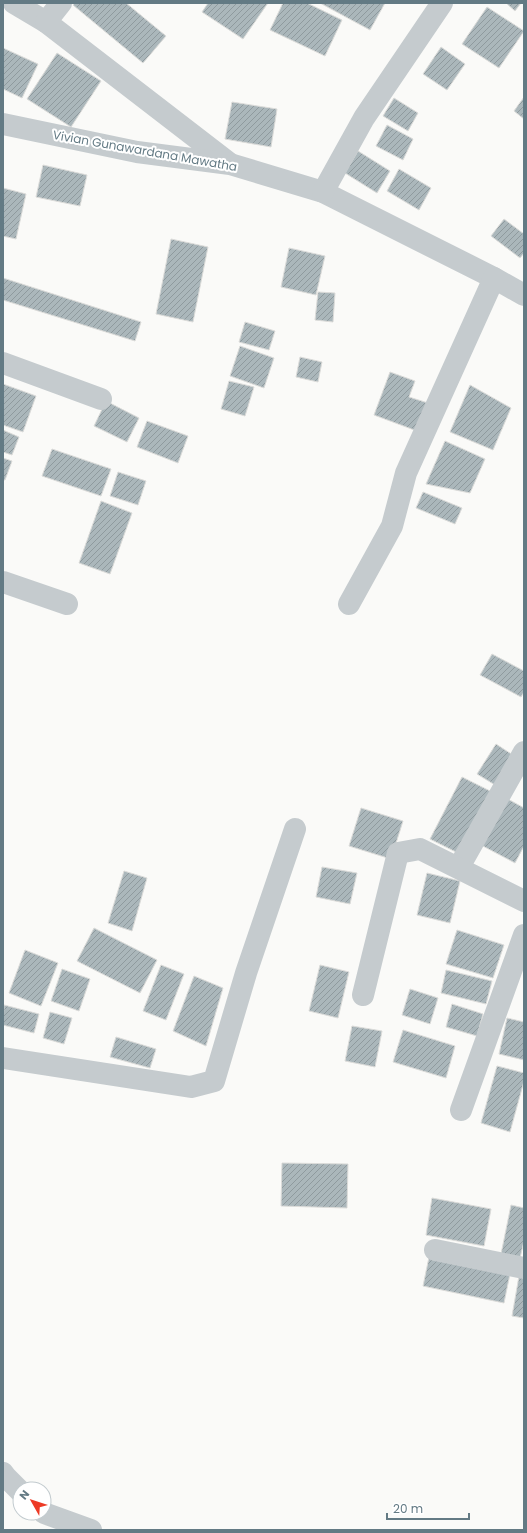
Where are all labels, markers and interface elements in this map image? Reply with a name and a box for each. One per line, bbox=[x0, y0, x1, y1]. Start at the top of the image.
street label: Vivian Gunawardana Mawatha bbox=[52, 126, 239, 175]
north arrow bbox=[12, 1481, 52, 1521]
text: N bbox=[15, 1486, 33, 1503]
scale bar bbox=[387, 1495, 469, 1521]
text: 20 m bbox=[393, 1500, 423, 1517]

